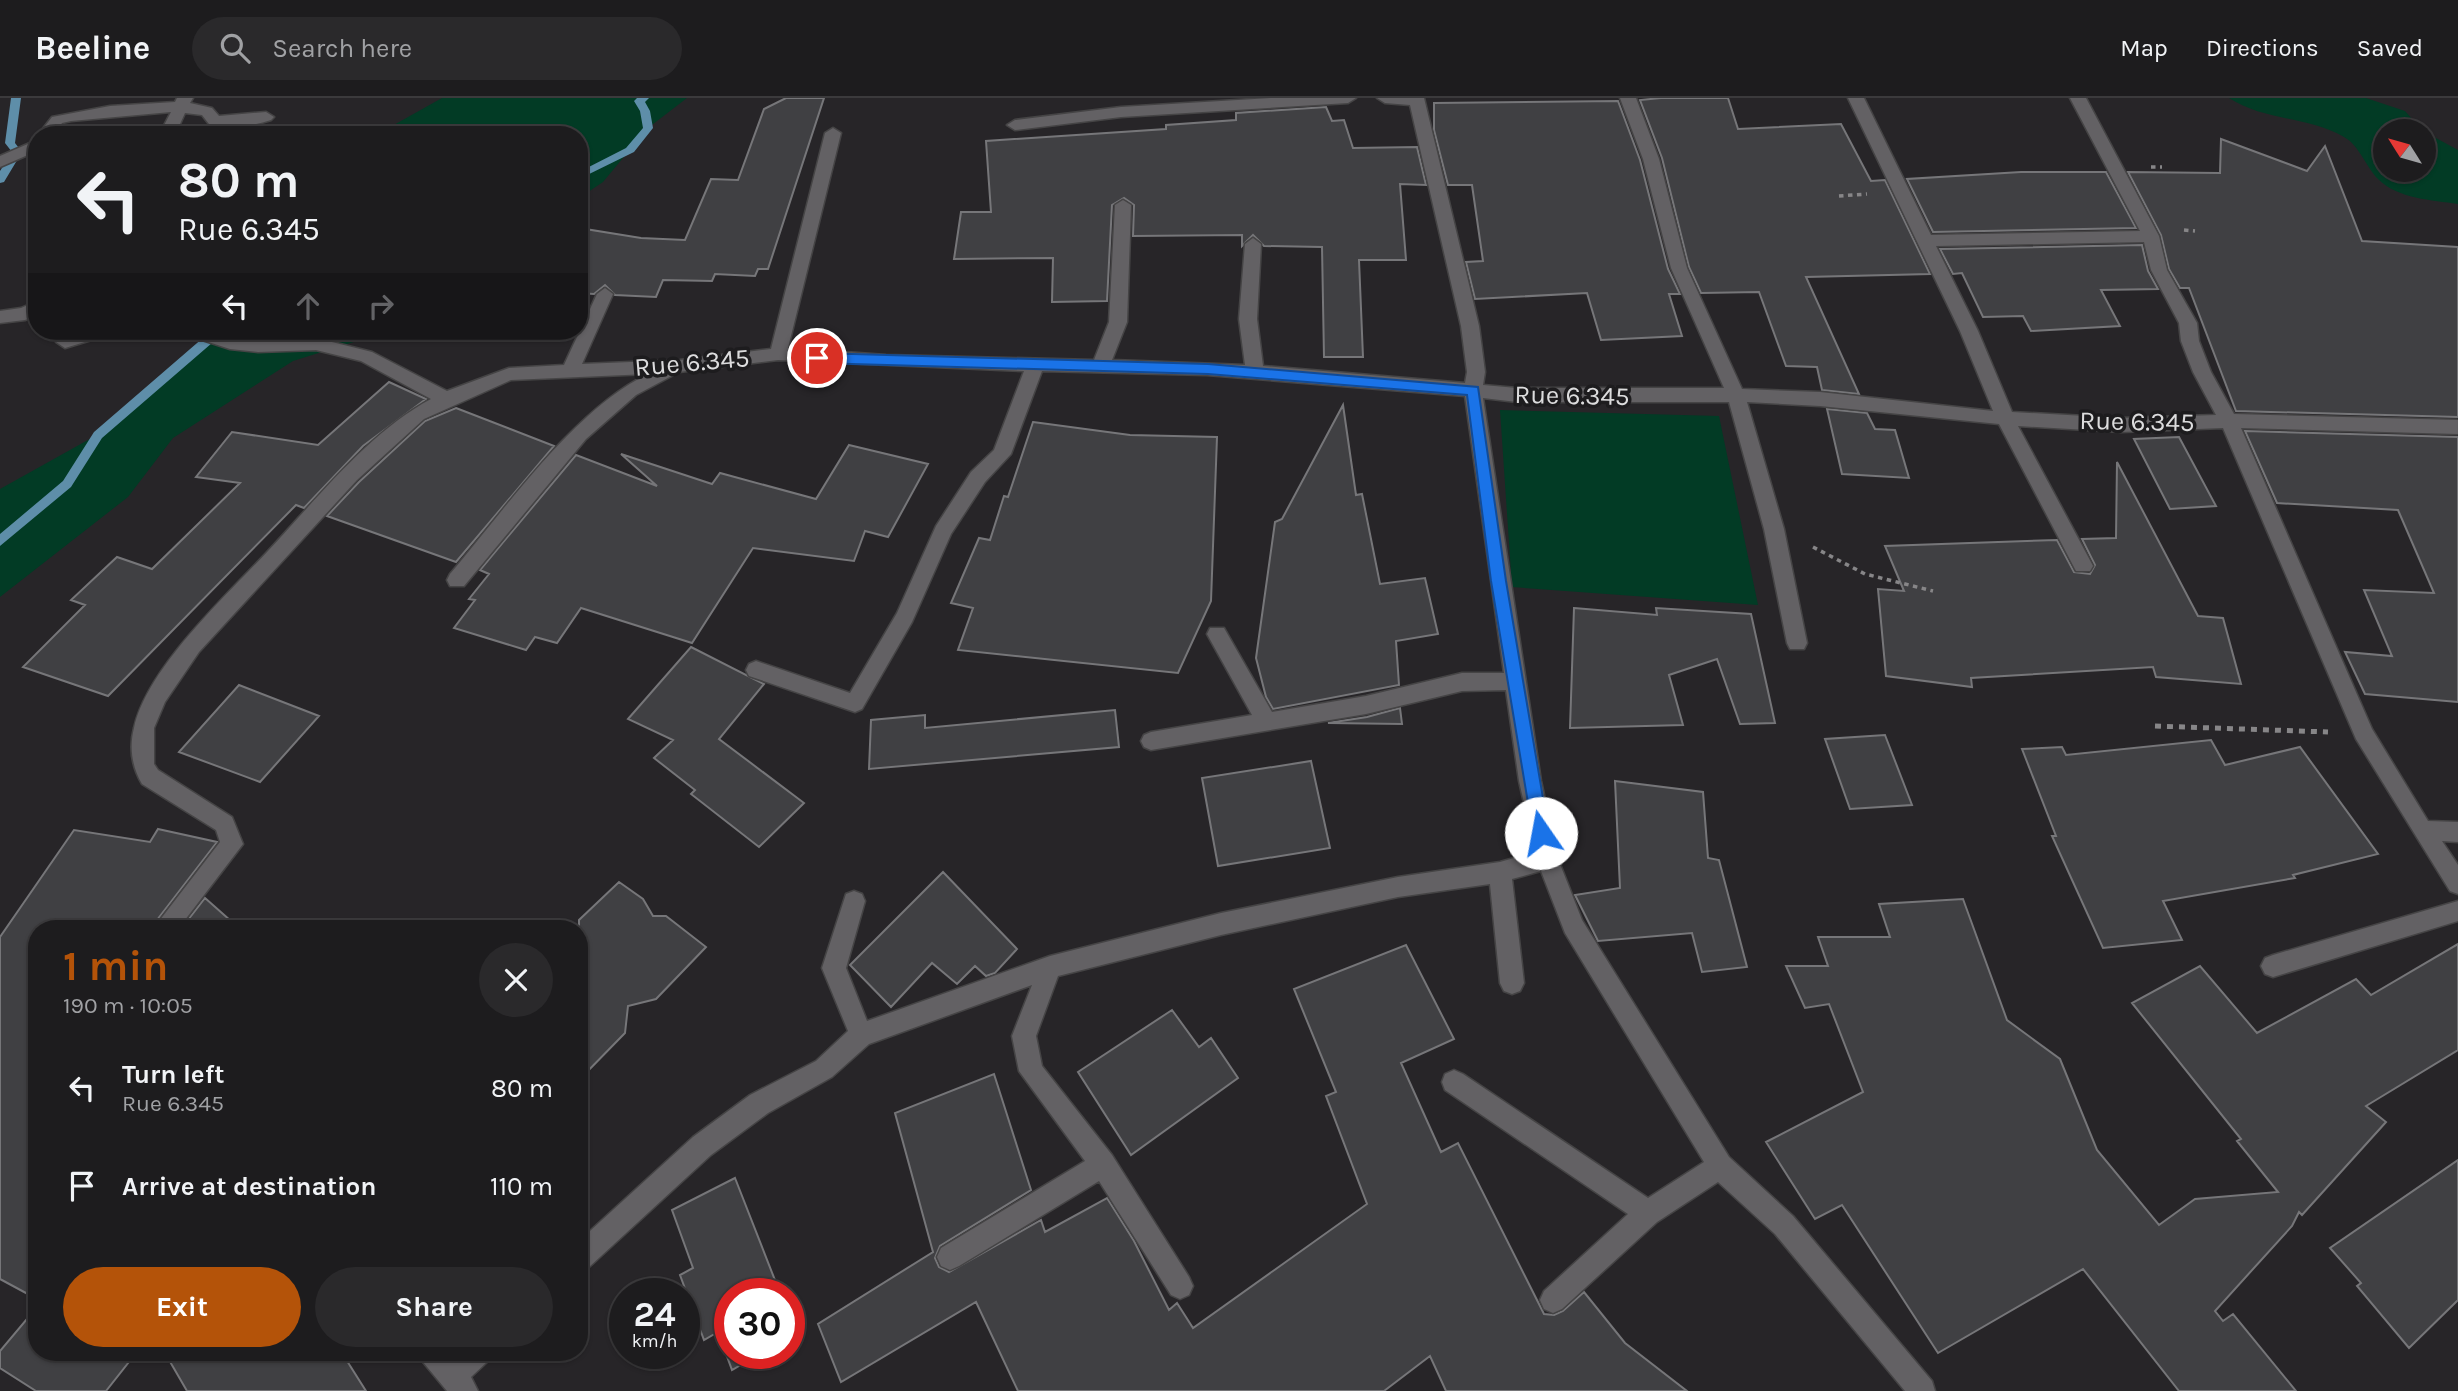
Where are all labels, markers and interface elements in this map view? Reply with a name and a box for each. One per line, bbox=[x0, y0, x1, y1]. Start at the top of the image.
search box bbox=[192, 17, 682, 80]
text: Beeline bbox=[35, 29, 150, 67]
icon: search bbox=[216, 29, 254, 67]
text: Search here bbox=[272, 33, 412, 64]
text: Map bbox=[2120, 34, 2168, 62]
text: Directions bbox=[2206, 34, 2319, 62]
text: Saved bbox=[2357, 34, 2423, 62]
north arrow bbox=[2373, 119, 2436, 182]
map controls bbox=[2373, 119, 2436, 182]
text: 80 m bbox=[178, 152, 300, 209]
icon: left bbox=[63, 154, 154, 245]
text: Rue 6.345 bbox=[178, 211, 320, 248]
icon: left bbox=[216, 287, 254, 325]
icon: ahead bbox=[289, 287, 327, 325]
icon: right bbox=[362, 287, 400, 325]
pin bbox=[787, 328, 847, 388]
icon: arrive bbox=[798, 339, 836, 377]
street label: Rue 6.345 bbox=[633, 342, 751, 383]
street label: Rue 6.345 bbox=[1514, 379, 1630, 412]
street label: Rue 6.345 bbox=[2079, 405, 2195, 438]
position arrow bbox=[1504, 796, 1578, 870]
text: 1 min bbox=[63, 941, 168, 991]
button: close bbox=[479, 943, 553, 1017]
text: 190 m · 10:05 bbox=[63, 992, 193, 1019]
text: Turn left bbox=[122, 1059, 224, 1090]
icon: left bbox=[63, 1069, 101, 1107]
text: 80 m bbox=[491, 1073, 553, 1104]
text: Rue 6.345 bbox=[122, 1090, 224, 1117]
icon: arrive bbox=[63, 1167, 101, 1205]
text: Arrive at destination bbox=[122, 1171, 376, 1202]
text: 110 m bbox=[490, 1171, 553, 1202]
button: Exit bbox=[63, 1267, 301, 1347]
button: Share bbox=[315, 1267, 553, 1347]
speed limit sign: 30 bbox=[714, 1278, 805, 1369]
text: 24 bbox=[634, 1294, 676, 1335]
text: km/h bbox=[632, 1330, 677, 1352]

